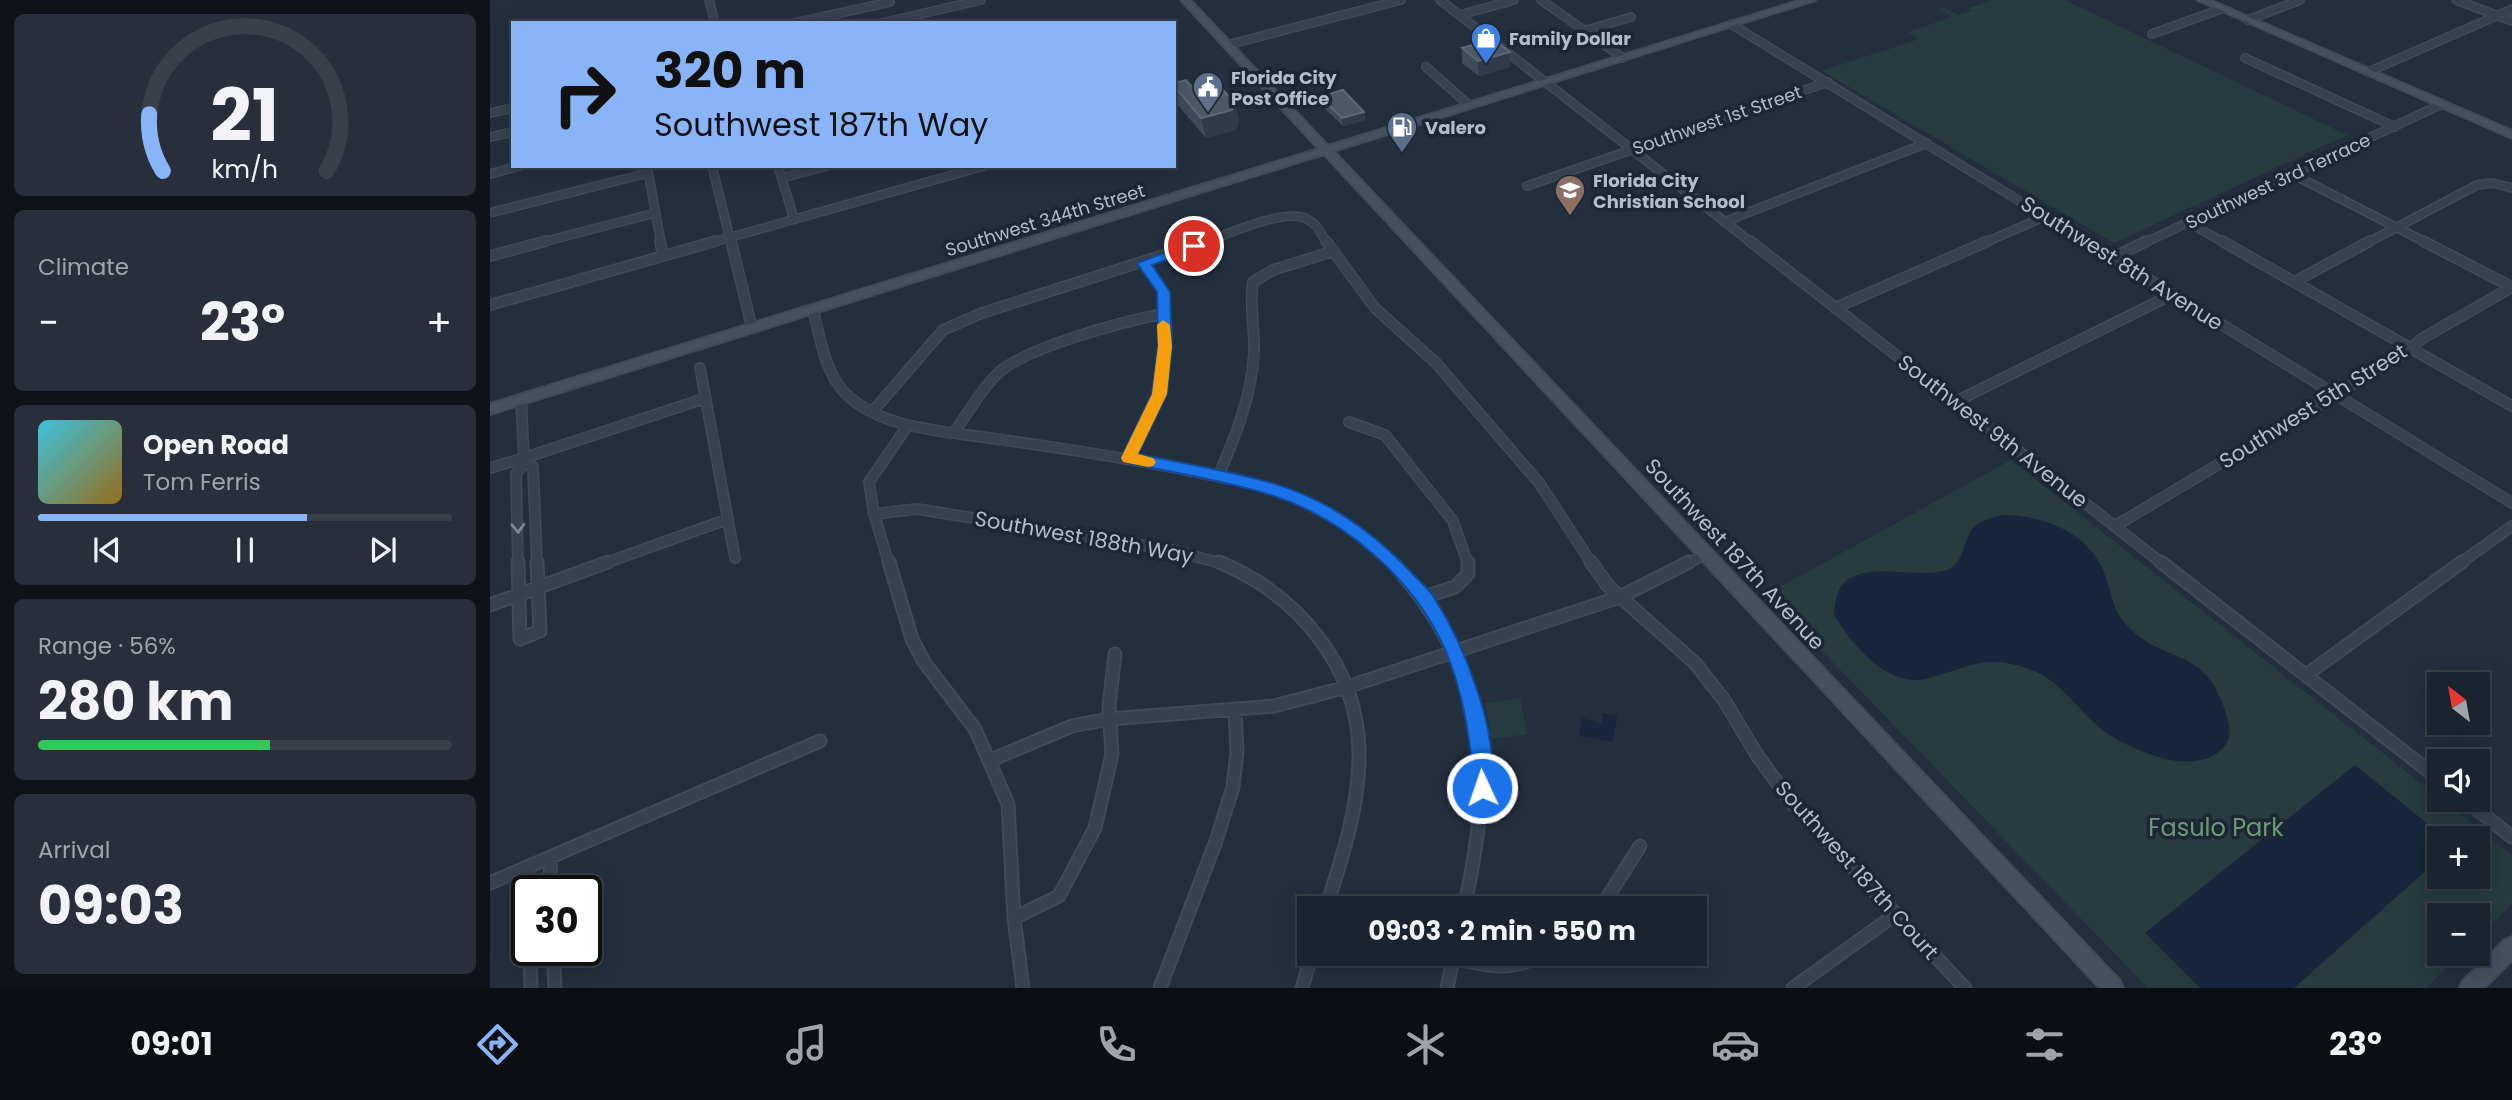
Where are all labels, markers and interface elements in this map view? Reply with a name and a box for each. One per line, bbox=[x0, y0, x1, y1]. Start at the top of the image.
shop icon: Family Dollar bbox=[1469, 21, 1503, 65]
place label: Family Dollar bbox=[1509, 26, 1631, 51]
text: 320 m bbox=[654, 37, 806, 105]
icon: right bbox=[539, 49, 630, 140]
text: 21 bbox=[211, 65, 279, 166]
place label: Florida City Post Office bbox=[1231, 65, 1337, 111]
public building icon: Florida City Post Office bbox=[1191, 70, 1225, 114]
street label: Southwest 1st Street bbox=[1629, 79, 1805, 161]
text: Southwest 187th Way bbox=[654, 102, 988, 147]
fuel station icon: Valero bbox=[1385, 110, 1419, 154]
place label: Valero bbox=[1425, 115, 1486, 140]
street label: Southwest 3rd Terrace bbox=[2182, 127, 2374, 235]
text: km/h bbox=[212, 152, 278, 187]
place label: Florida City Christian School bbox=[1593, 168, 1745, 214]
school or university icon: Florida City Christian School bbox=[1553, 173, 1587, 217]
street label: Southwest 344th Street bbox=[942, 178, 1148, 262]
street label: Southwest 8th Avenue bbox=[2015, 189, 2229, 337]
pin bbox=[1164, 216, 1224, 276]
icon: arrive bbox=[1175, 227, 1213, 265]
text: Climate bbox=[38, 251, 129, 283]
text: 23° bbox=[200, 286, 285, 359]
text: − bbox=[38, 296, 59, 349]
text: + bbox=[426, 296, 452, 349]
street label: Southwest 5th Street bbox=[2214, 336, 2412, 476]
street label: Southwest 9th Avenue bbox=[1892, 348, 2094, 514]
text: Open Road bbox=[143, 427, 289, 463]
street label: Southwest 187th Avenue bbox=[1639, 452, 1831, 656]
text: Tom Ferris bbox=[143, 466, 261, 498]
street label: Southwest 188th Way bbox=[973, 504, 1196, 571]
one-way arrow bbox=[510, 523, 525, 534]
icon: previous bbox=[88, 531, 126, 569]
icon: pause bbox=[226, 531, 264, 569]
icon: next bbox=[364, 531, 402, 569]
text: Range · 56% bbox=[38, 630, 176, 662]
text: 280 km bbox=[38, 665, 234, 738]
north arrow bbox=[2427, 672, 2490, 735]
map controls bbox=[2427, 672, 2490, 966]
button: sound bbox=[2427, 749, 2490, 812]
position arrow bbox=[1445, 751, 1519, 825]
street label: Southwest 187th Court bbox=[1769, 774, 1945, 966]
park label: Fasulo Park bbox=[2148, 811, 2284, 844]
button: + bbox=[2427, 826, 2490, 889]
text: Arrival bbox=[38, 834, 110, 866]
text: 09:03 bbox=[38, 869, 184, 942]
speed limit sign: 30 bbox=[511, 875, 602, 966]
button: − bbox=[2427, 903, 2490, 966]
text: 09:03 · 2 min · 550 m bbox=[1368, 913, 1636, 949]
icon: directions bbox=[473, 1020, 522, 1069]
icon: music bbox=[782, 1020, 831, 1069]
icon: phone bbox=[1092, 1020, 1141, 1069]
icon: climate bbox=[1401, 1020, 1450, 1069]
icon: car bbox=[1711, 1020, 1760, 1069]
icon: filters bbox=[2020, 1020, 2069, 1069]
text: 09:01 bbox=[130, 1021, 213, 1066]
text: 23° bbox=[2329, 1021, 2382, 1066]

